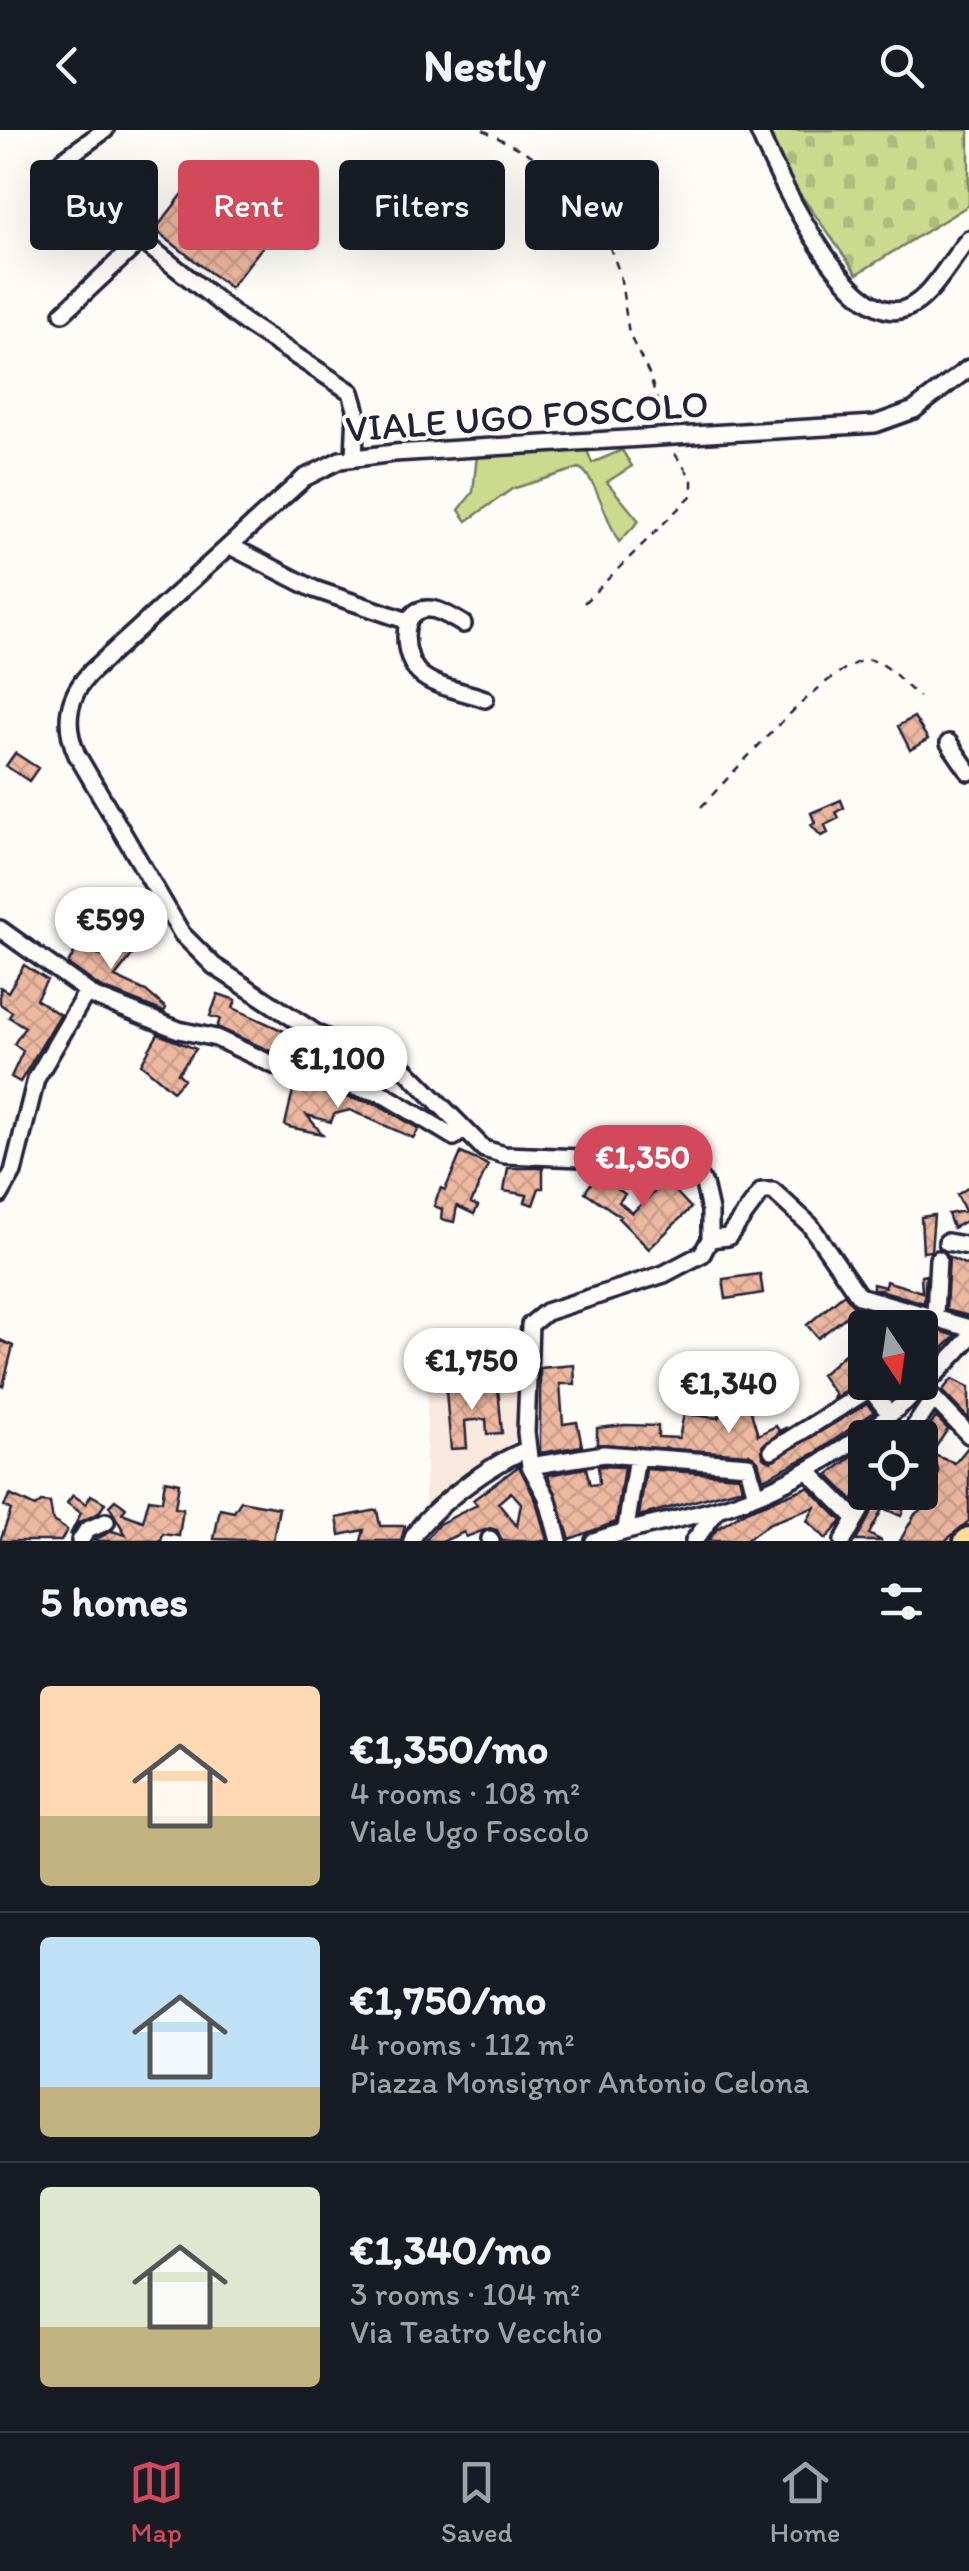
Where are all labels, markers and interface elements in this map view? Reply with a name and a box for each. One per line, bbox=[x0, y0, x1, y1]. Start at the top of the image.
icon: back bbox=[40, 38, 95, 93]
text: Nestly bbox=[423, 38, 546, 92]
icon: search bbox=[874, 38, 929, 93]
chip: Buy bbox=[30, 160, 158, 250]
chip: Rent bbox=[178, 160, 319, 250]
chip: Filters bbox=[339, 160, 505, 250]
chip: New bbox=[525, 160, 659, 250]
street label: VIALE UGO FOSCOLO bbox=[344, 380, 710, 452]
pin: €599 bbox=[52, 887, 170, 972]
text: €599 bbox=[77, 900, 145, 938]
pin: €1,100 bbox=[257, 1026, 419, 1111]
text: €1,100 bbox=[291, 1039, 385, 1077]
pin: €1,350 bbox=[562, 1125, 724, 1210]
text: €1,350 bbox=[596, 1138, 690, 1176]
north arrow bbox=[848, 1310, 938, 1400]
map controls bbox=[848, 1310, 938, 1510]
pin: €1,750 bbox=[391, 1328, 553, 1413]
text: €1,750 bbox=[425, 1341, 519, 1379]
pin: €1,340 bbox=[648, 1351, 810, 1436]
text: €1,340 bbox=[680, 1364, 778, 1402]
button: locate bbox=[848, 1420, 938, 1510]
icon: filters bbox=[874, 1574, 929, 1629]
text: 5 homes bbox=[40, 1576, 188, 1627]
text: €1,350/mo bbox=[350, 1723, 549, 1774]
icon: home bbox=[120, 1726, 240, 1846]
text: 4 rooms · 108 m² bbox=[350, 1774, 580, 1812]
text: Viale Ugo Foscolo bbox=[350, 1812, 589, 1850]
text: €1,750/mo bbox=[350, 1974, 546, 2025]
icon: home bbox=[120, 1977, 240, 2097]
text: 4 rooms · 112 m² bbox=[350, 2025, 575, 2063]
text: Piazza Monsignor Antonio Celona bbox=[350, 2063, 810, 2101]
text: €1,340/mo bbox=[350, 2224, 552, 2275]
icon: home bbox=[120, 2227, 240, 2347]
text: 3 rooms · 104 m² bbox=[350, 2275, 580, 2313]
text: Via Teatro Vecchio bbox=[350, 2313, 603, 2351]
tab: Map bbox=[129, 2455, 184, 2549]
tab: Saved bbox=[441, 2455, 512, 2549]
tab: Home bbox=[770, 2455, 840, 2549]

